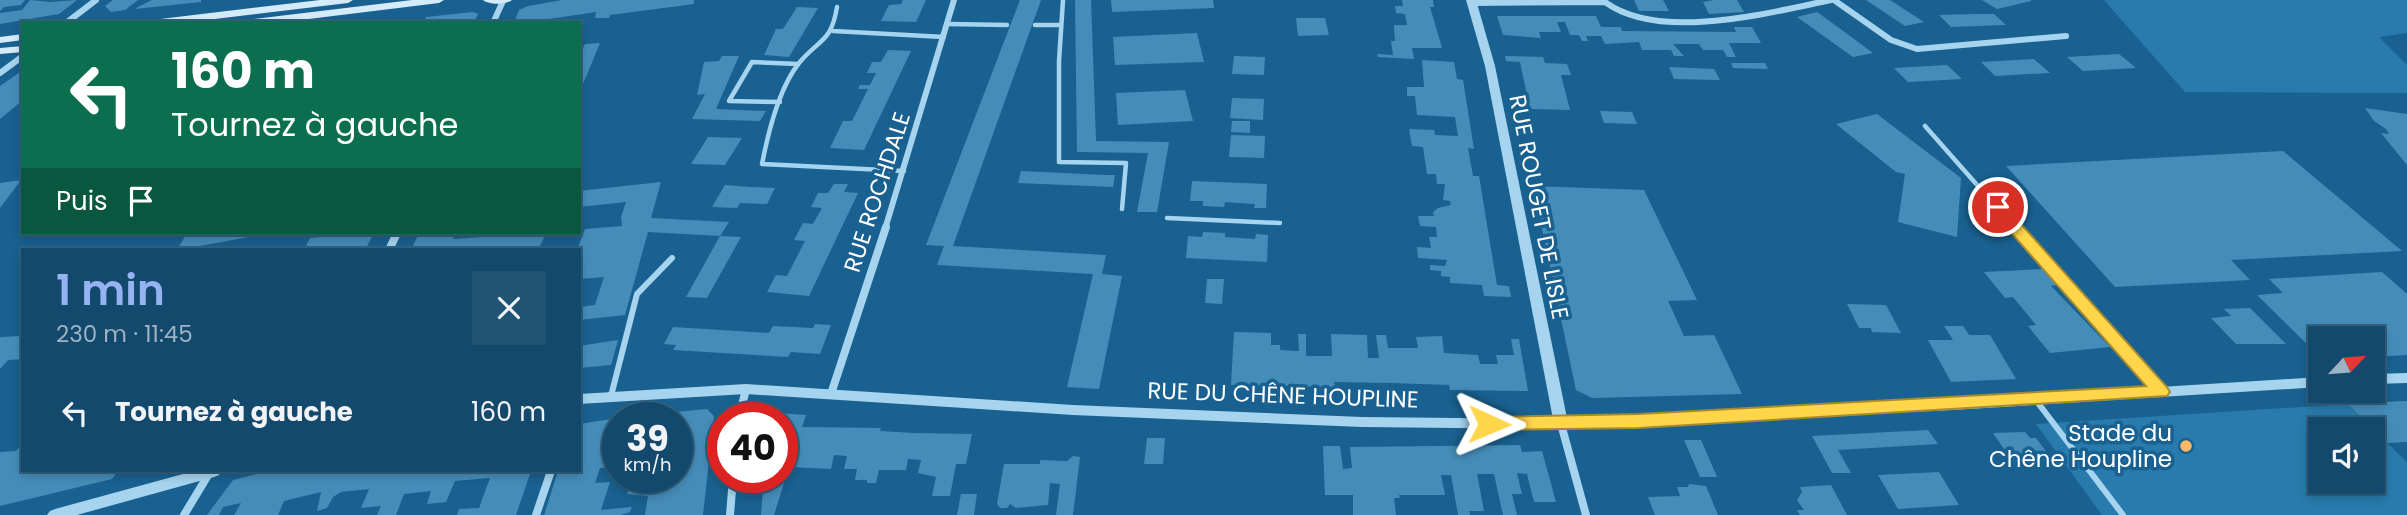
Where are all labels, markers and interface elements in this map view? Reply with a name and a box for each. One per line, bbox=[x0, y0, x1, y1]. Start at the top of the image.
text: 160 m bbox=[171, 37, 315, 105]
icon: left bbox=[56, 49, 147, 140]
street label: RUE ROUGET DE LISLE bbox=[1502, 92, 1576, 322]
text: Tournez à gauche bbox=[171, 102, 458, 147]
street label: RUE ROCHDALE bbox=[836, 108, 918, 276]
pin bbox=[1968, 177, 2028, 237]
icon: arrive bbox=[122, 182, 160, 220]
text: Puis bbox=[56, 183, 108, 219]
icon: arrive bbox=[1979, 188, 2017, 226]
text: 1 min bbox=[56, 261, 165, 320]
button: close bbox=[472, 271, 546, 345]
text: 230 m · 11:45 bbox=[56, 318, 193, 350]
north arrow bbox=[2308, 326, 2385, 402]
map controls bbox=[2308, 326, 2385, 494]
street label: RUE DU CHÊNE HOUPLINE bbox=[1147, 374, 1419, 416]
position arrow bbox=[1452, 387, 1526, 461]
icon: left bbox=[56, 394, 94, 432]
text: Tournez à gauche bbox=[115, 394, 353, 430]
text: 160 m bbox=[471, 394, 546, 430]
speed limit sign: 40 bbox=[707, 402, 798, 493]
text: 39 bbox=[626, 414, 669, 463]
place label: Stade du Chêne Houpline bbox=[1989, 417, 2172, 475]
button: sound bbox=[2308, 417, 2385, 494]
marker: Stade du Chêne Houpline bbox=[2178, 438, 2194, 454]
text: km/h bbox=[624, 452, 671, 477]

